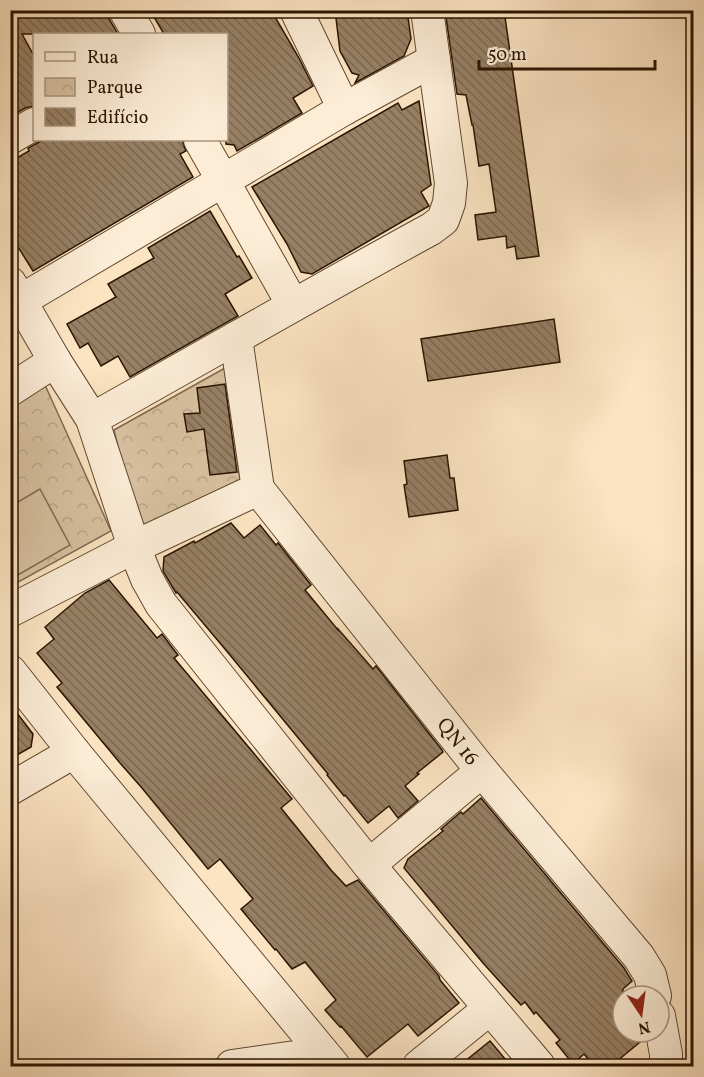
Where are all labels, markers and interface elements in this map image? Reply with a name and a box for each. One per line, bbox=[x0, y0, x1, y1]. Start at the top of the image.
legend bbox=[33, 33, 228, 141]
scale bar bbox=[479, 33, 654, 71]
text: 50 m bbox=[488, 43, 527, 68]
text: Rua bbox=[87, 46, 118, 71]
text: Parque bbox=[87, 76, 142, 101]
text: Edifício bbox=[87, 106, 148, 131]
street label: QN 16 bbox=[429, 712, 485, 772]
north arrow bbox=[611, 984, 671, 1044]
text: N bbox=[635, 1015, 652, 1039]

